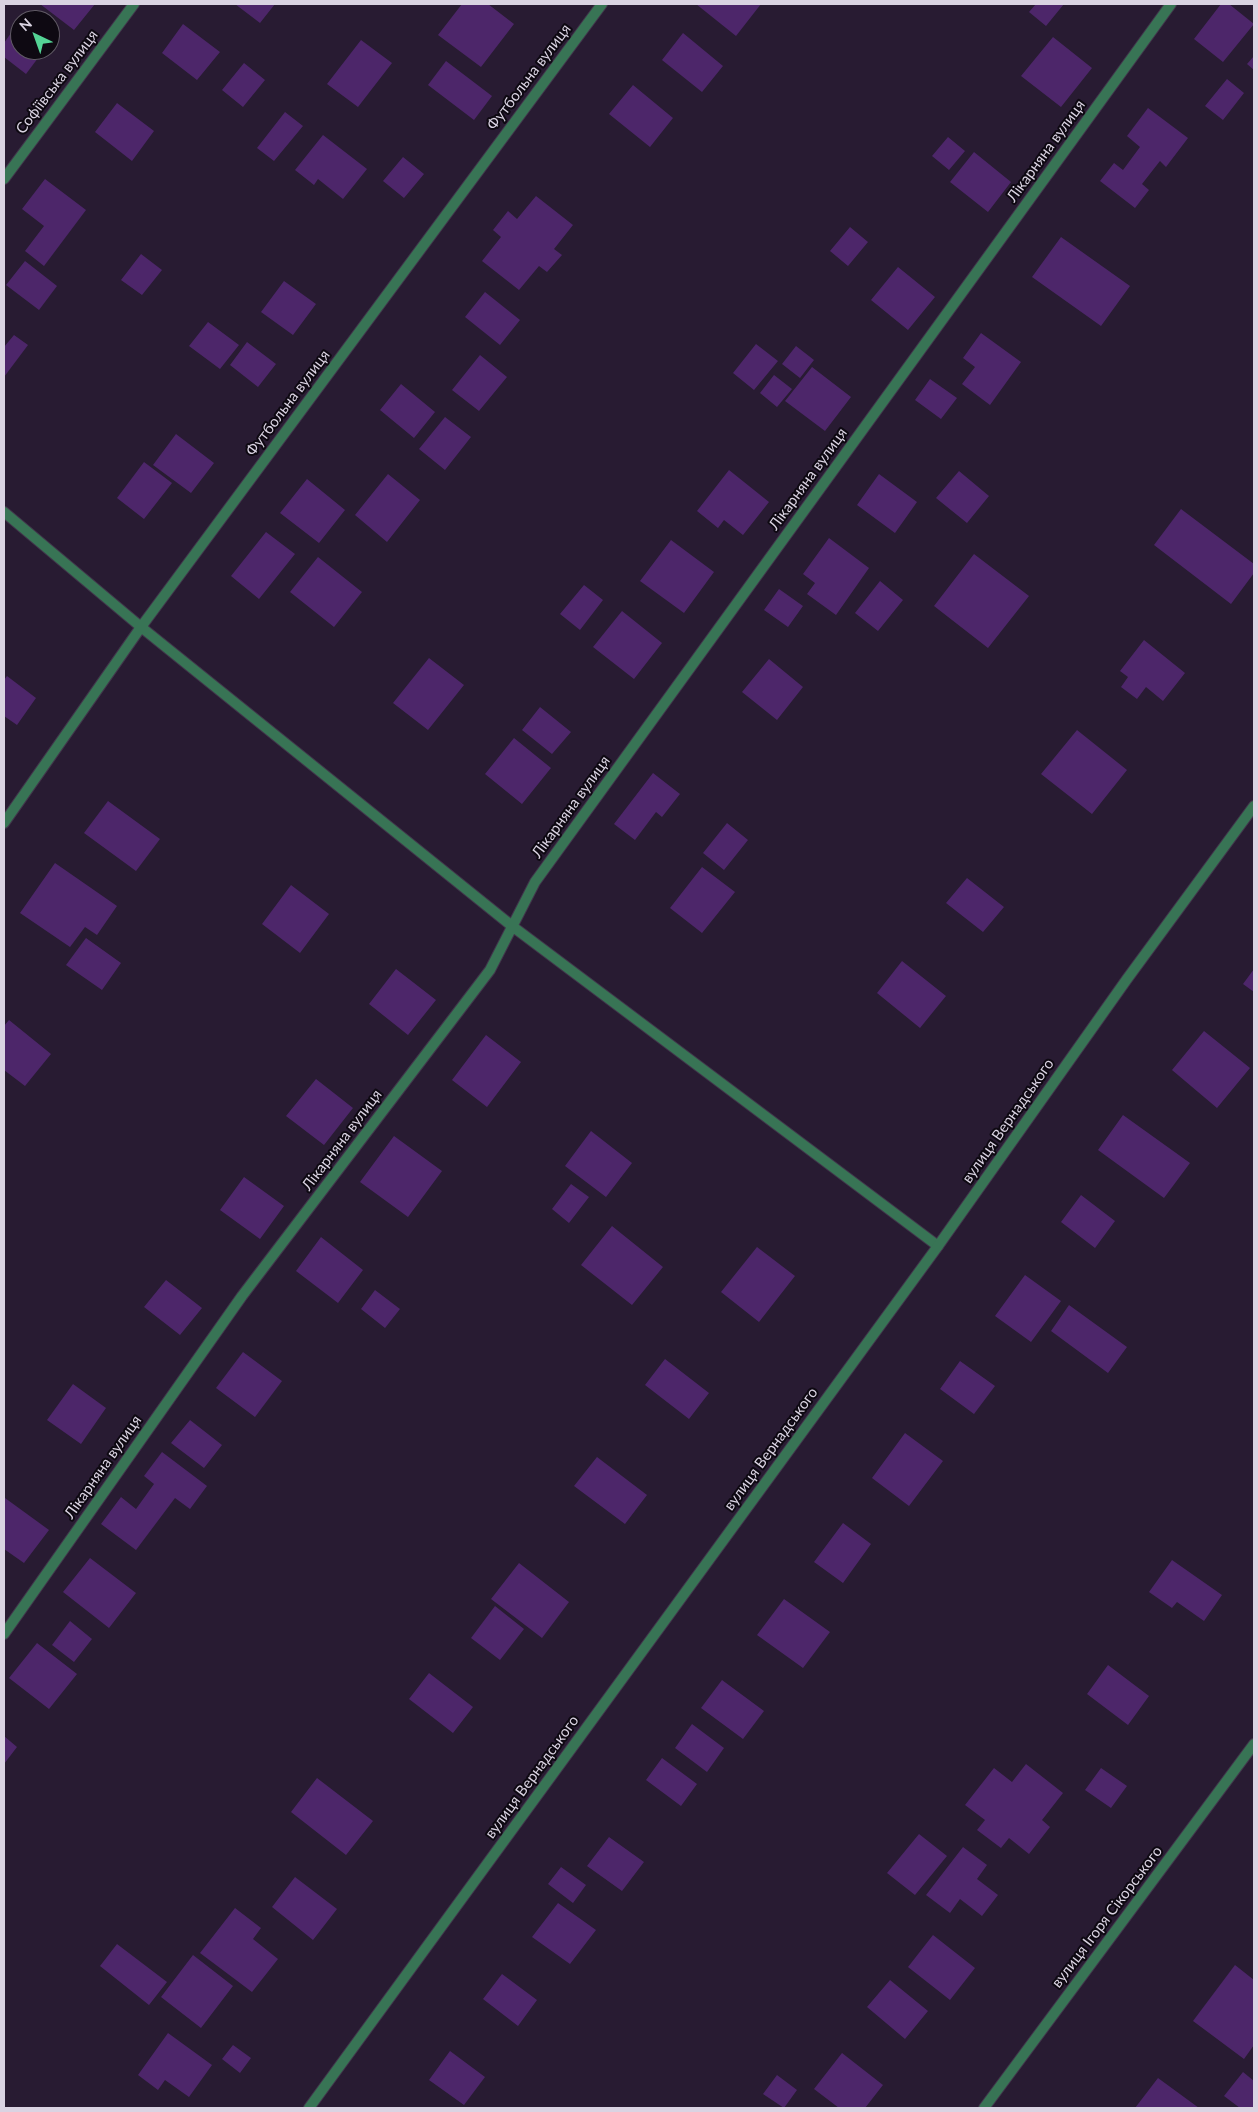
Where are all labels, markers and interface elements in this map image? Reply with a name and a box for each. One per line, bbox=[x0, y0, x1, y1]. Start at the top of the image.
north arrow bbox=[10, 10, 60, 60]
text: N bbox=[16, 14, 35, 34]
street label: Футбольна вулиця bbox=[483, 20, 575, 134]
street label: Софіївська вулиця bbox=[12, 27, 102, 137]
street label: Лікарняна вулиця bbox=[1003, 96, 1089, 206]
street label: Футбольна вулиця bbox=[242, 346, 334, 460]
street label: Лікарняна вулиця bbox=[765, 424, 851, 534]
street label: Лікарняна вулиця bbox=[528, 752, 614, 862]
street label: вулиця Вернадського bbox=[958, 1055, 1058, 1187]
street label: Лікарняна вулиця bbox=[298, 1086, 386, 1194]
street label: вулиця Вернадського bbox=[720, 1384, 822, 1514]
street label: Лікарняна вулиця bbox=[61, 1412, 145, 1522]
street label: вулиця Вернадського bbox=[481, 1712, 583, 1842]
street label: вулиця Ігоря Сікорського bbox=[1048, 1843, 1166, 1991]

